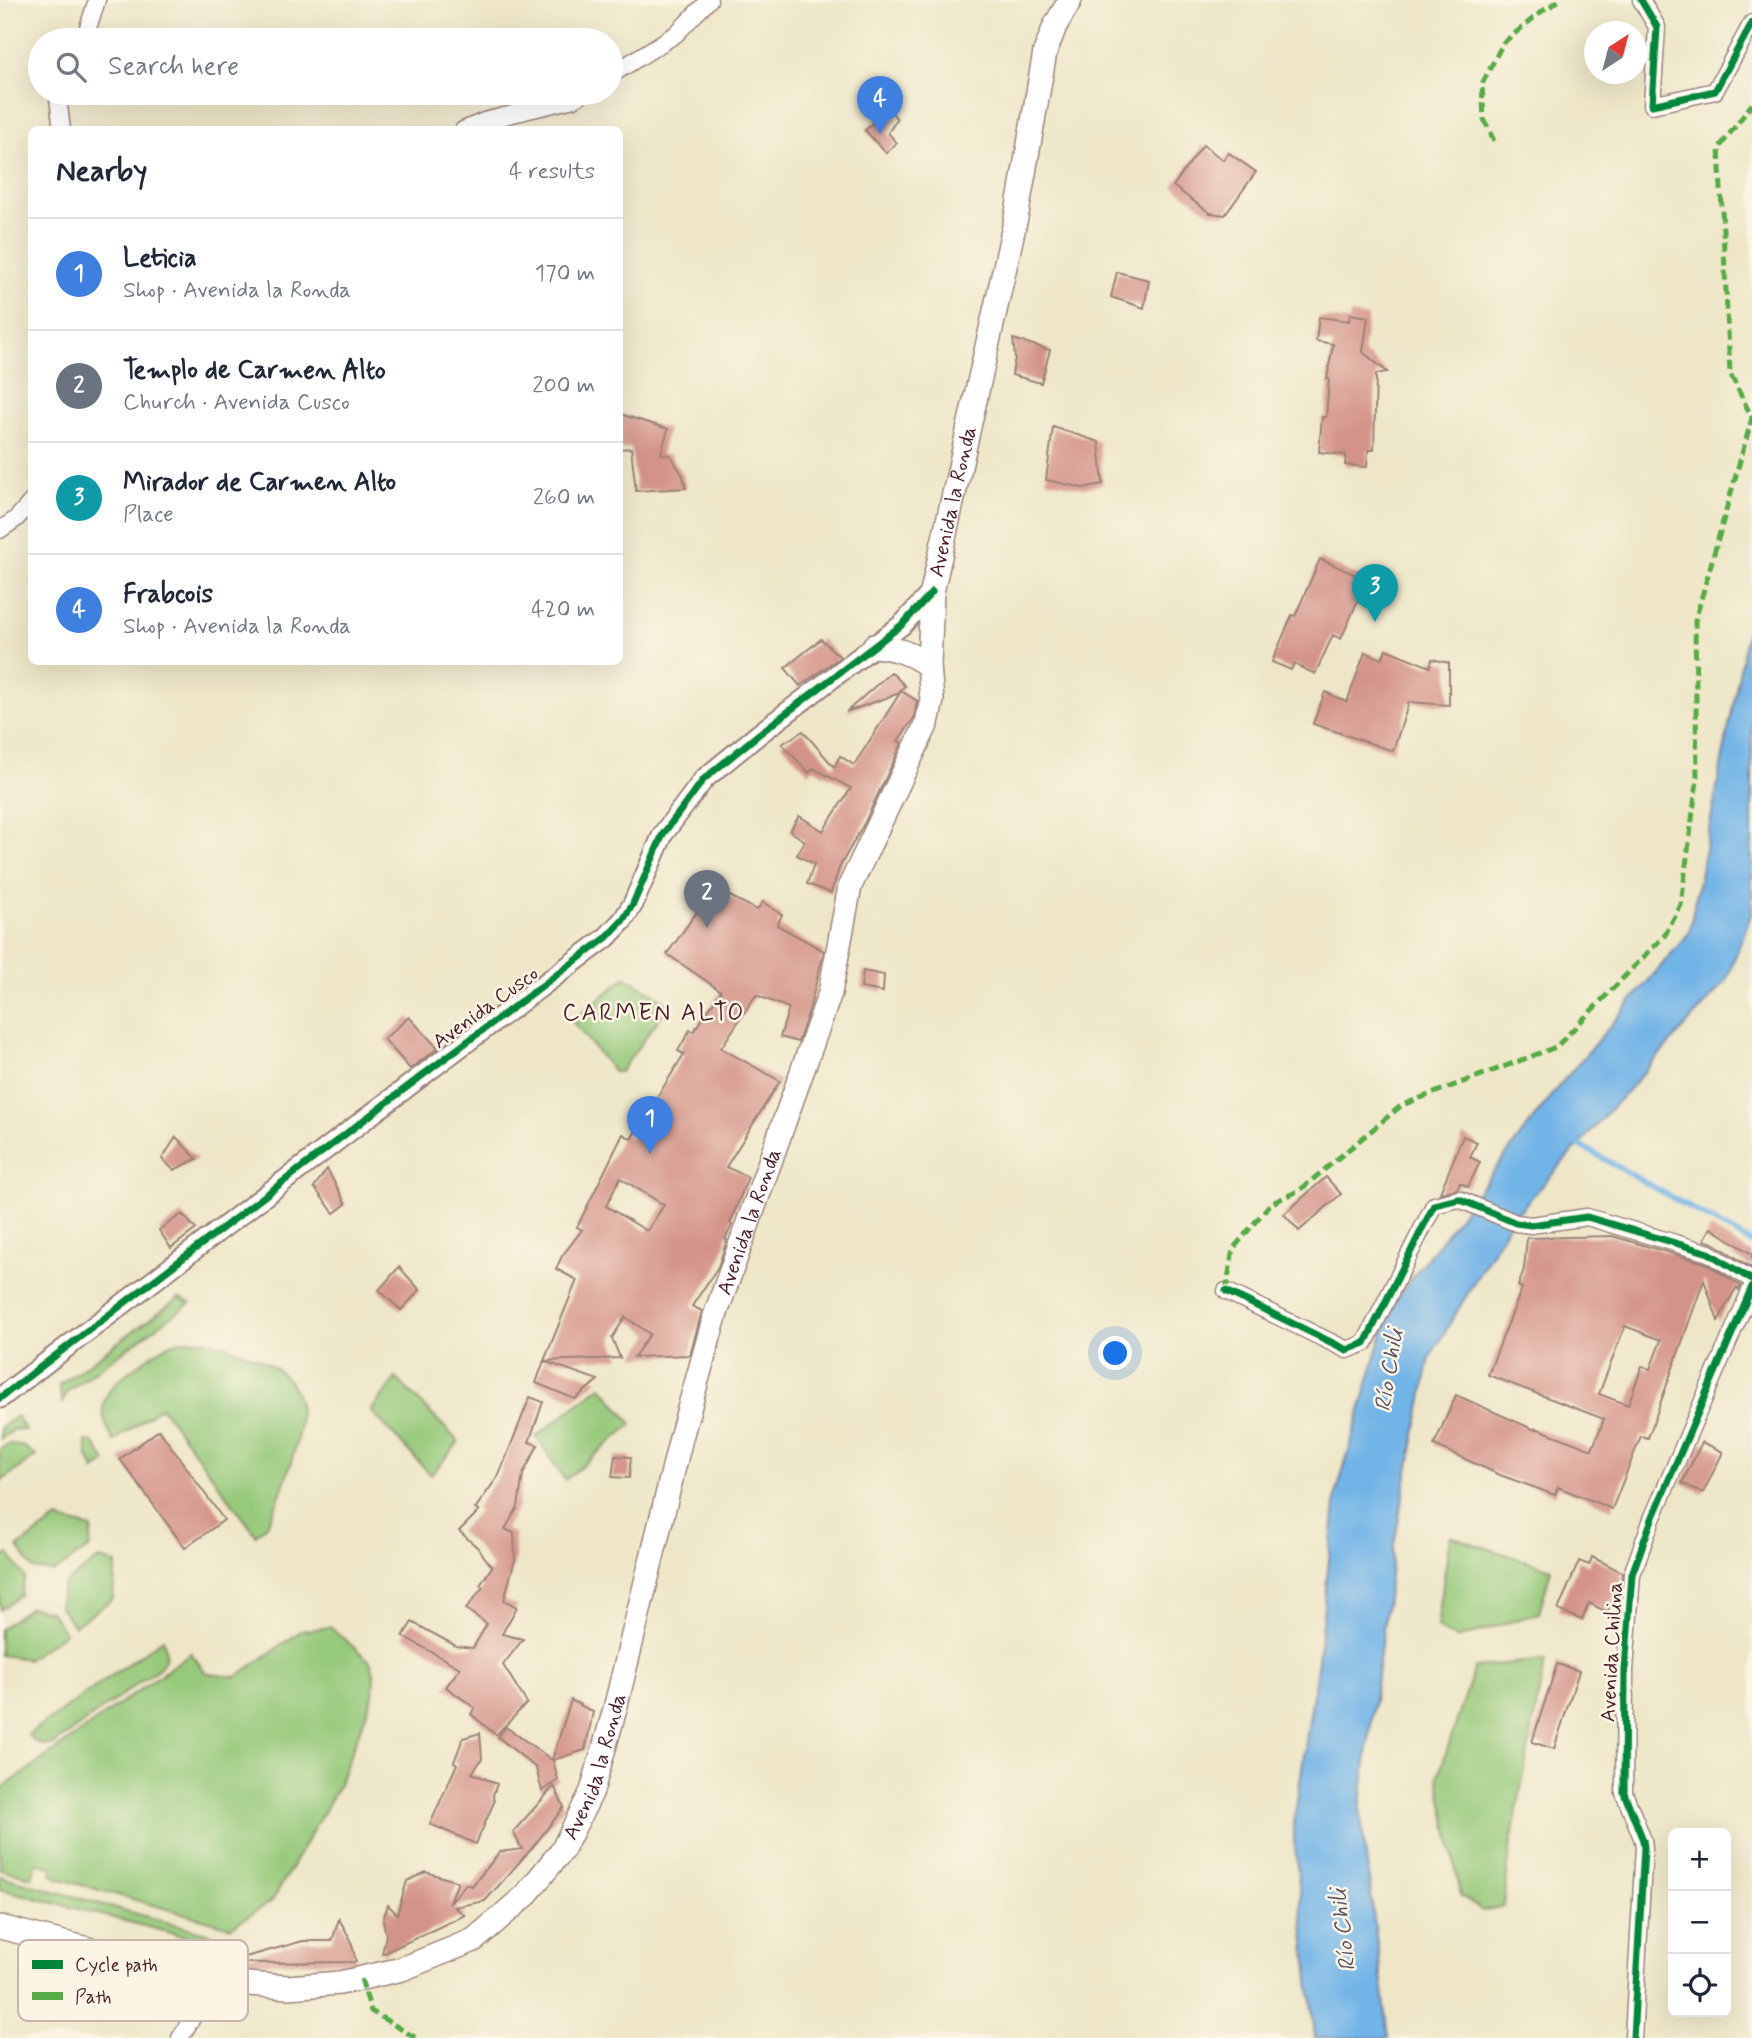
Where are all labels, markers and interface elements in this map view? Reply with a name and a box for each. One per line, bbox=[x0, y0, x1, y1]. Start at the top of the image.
north arrow bbox=[1584, 21, 1647, 84]
search box bbox=[28, 28, 623, 105]
icon: search bbox=[52, 48, 90, 86]
text: Search here bbox=[108, 50, 239, 84]
pin: 4 bbox=[857, 76, 903, 134]
text: Nearby bbox=[56, 152, 147, 191]
text: 4 results bbox=[509, 157, 595, 187]
text: Leticia bbox=[123, 242, 197, 276]
text: 1 bbox=[74, 259, 84, 289]
text: 170 m bbox=[535, 259, 595, 289]
text: Shop · Avenida la Ronda bbox=[123, 276, 351, 306]
text: Templo de Carmen Alto bbox=[123, 354, 386, 388]
text: 2 bbox=[73, 371, 85, 401]
text: 200 m bbox=[532, 371, 595, 401]
text: Church · Avenida Cusco bbox=[123, 388, 350, 418]
street label: Avenida la Ronda bbox=[923, 424, 984, 580]
text: Mirador de Carmen Alto bbox=[123, 466, 396, 500]
text: 3 bbox=[74, 483, 84, 513]
text: 260 m bbox=[533, 483, 595, 513]
text: Place bbox=[123, 500, 174, 530]
pin: 3 bbox=[1352, 564, 1398, 622]
text: Frabcois bbox=[123, 578, 213, 612]
text: 4 bbox=[72, 595, 86, 625]
text: 420 m bbox=[531, 595, 595, 625]
text: Shop · Avenida la Ronda bbox=[123, 612, 351, 642]
pin: 2 bbox=[684, 870, 730, 928]
street label: Avenida Cusco bbox=[427, 960, 544, 1056]
district label: CARMEN ALTO bbox=[562, 998, 746, 1029]
pin: 1 bbox=[627, 1096, 673, 1154]
street label: Avenida la Ronda bbox=[711, 1145, 789, 1299]
water label: Río Chili bbox=[1369, 1323, 1412, 1414]
your location bbox=[1098, 1336, 1132, 1370]
street label: Avenida Chilina bbox=[1594, 1581, 1630, 1723]
street label: Avenida la Ronda bbox=[557, 1691, 633, 1845]
map controls bbox=[1668, 1828, 1731, 2017]
button: + bbox=[1668, 1828, 1731, 1891]
water label: Río Chili bbox=[1324, 1883, 1364, 1973]
button: − bbox=[1668, 1891, 1731, 1954]
legend bbox=[18, 1940, 248, 2021]
text: Cycle path bbox=[75, 1953, 158, 1978]
button: locate bbox=[1668, 1954, 1731, 2017]
text: Path bbox=[75, 1985, 112, 2010]

